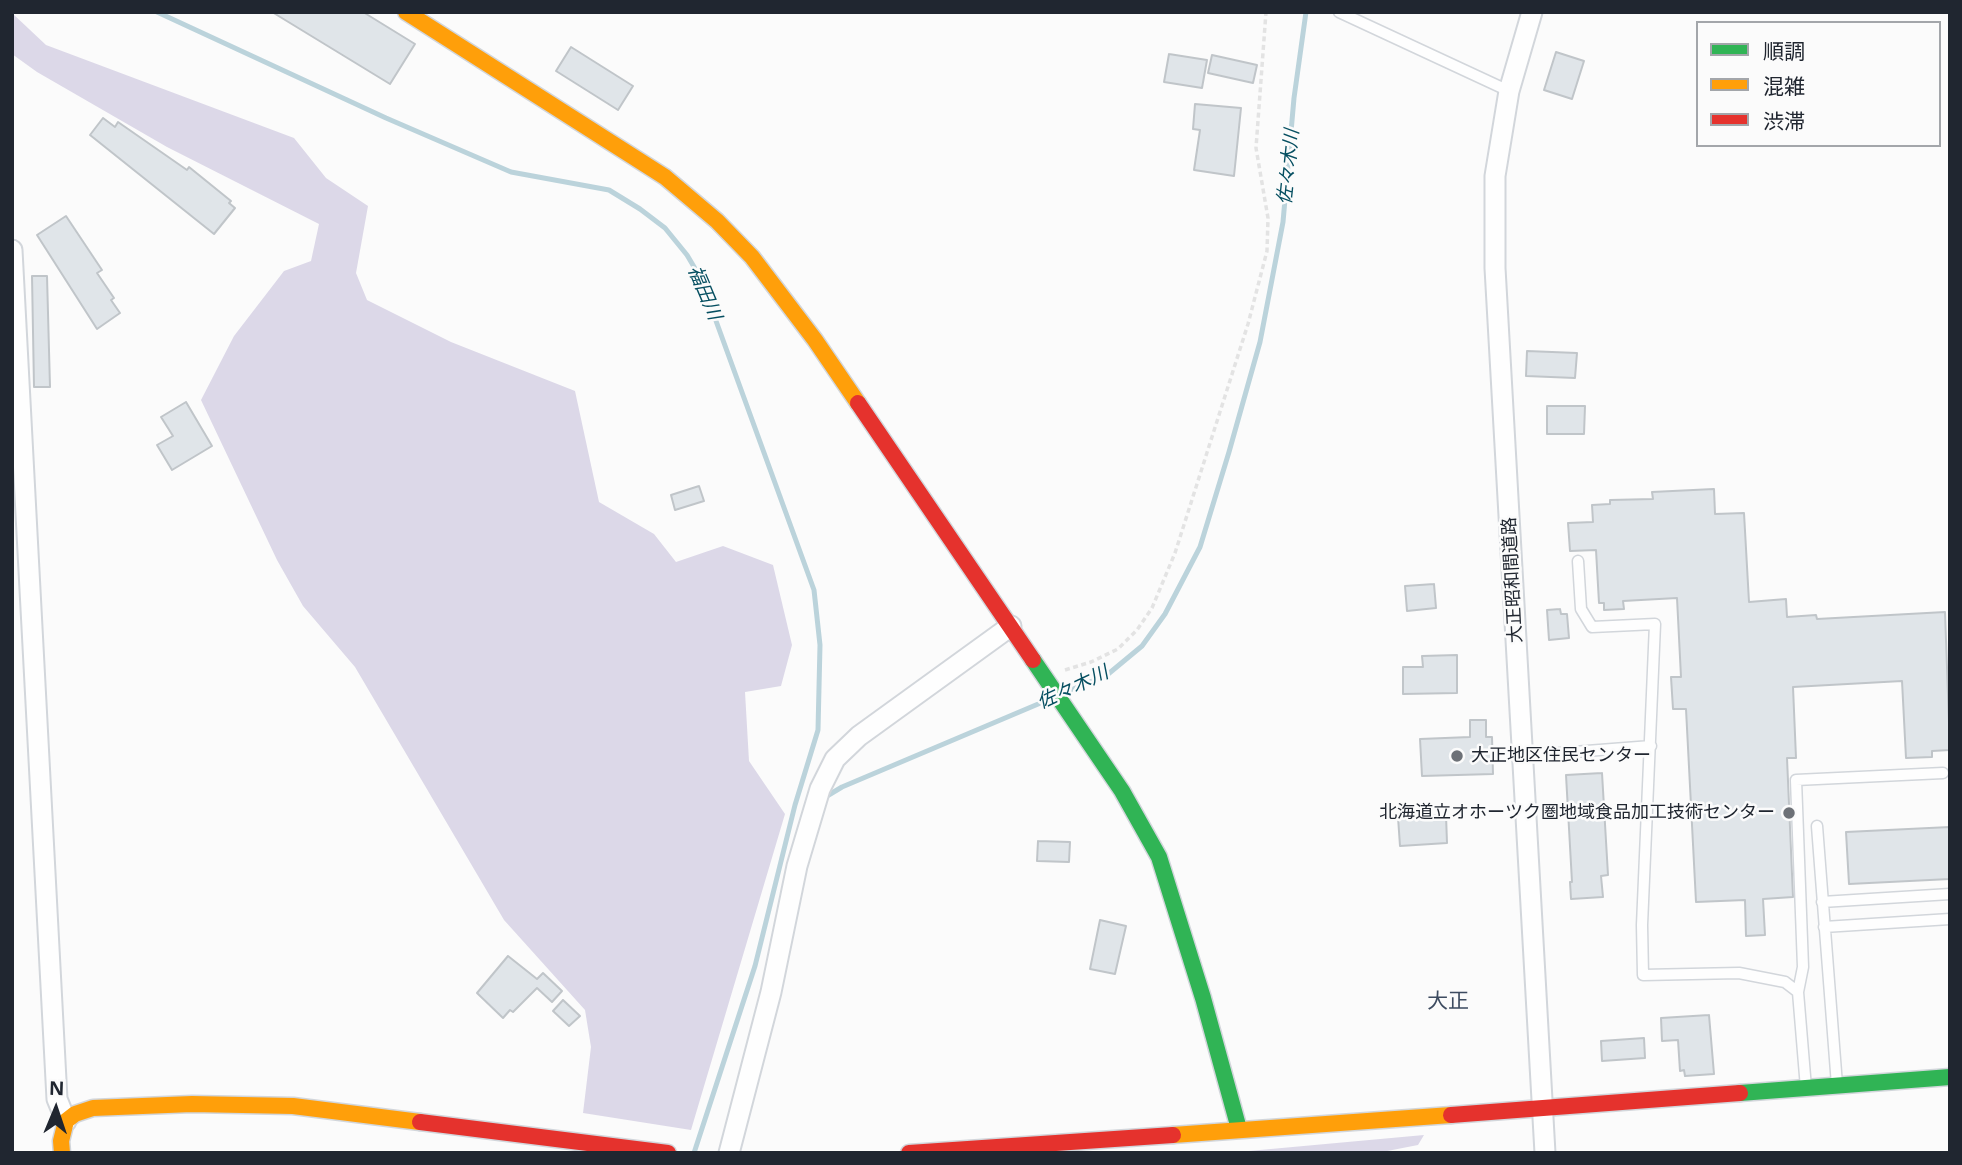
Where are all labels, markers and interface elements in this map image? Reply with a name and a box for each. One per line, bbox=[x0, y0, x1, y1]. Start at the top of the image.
legend bbox=[1696, 21, 1941, 147]
text: 順調 bbox=[1763, 37, 1805, 65]
text: 混雑 bbox=[1763, 72, 1805, 100]
text: 渋滞 bbox=[1763, 107, 1805, 135]
water label: 佐々木川 bbox=[1274, 128, 1304, 206]
water label: 福田川 bbox=[682, 262, 726, 324]
street label: 大正昭和間道路 bbox=[1499, 517, 1527, 643]
water label: 佐々木川 bbox=[1034, 662, 1112, 714]
place label: 大正地区住民センター bbox=[1471, 745, 1651, 767]
marker: 大正地区住民センター bbox=[1449, 748, 1465, 764]
place label: 北海道立オホーツク圏地域食品加工技術センター bbox=[1379, 802, 1775, 824]
marker: 北海道立オホーツク圏地域食品加工技術センター bbox=[1781, 805, 1797, 821]
district label: 大正 bbox=[1427, 989, 1469, 1015]
north arrow bbox=[21, 1074, 91, 1144]
text: N bbox=[49, 1075, 65, 1101]

